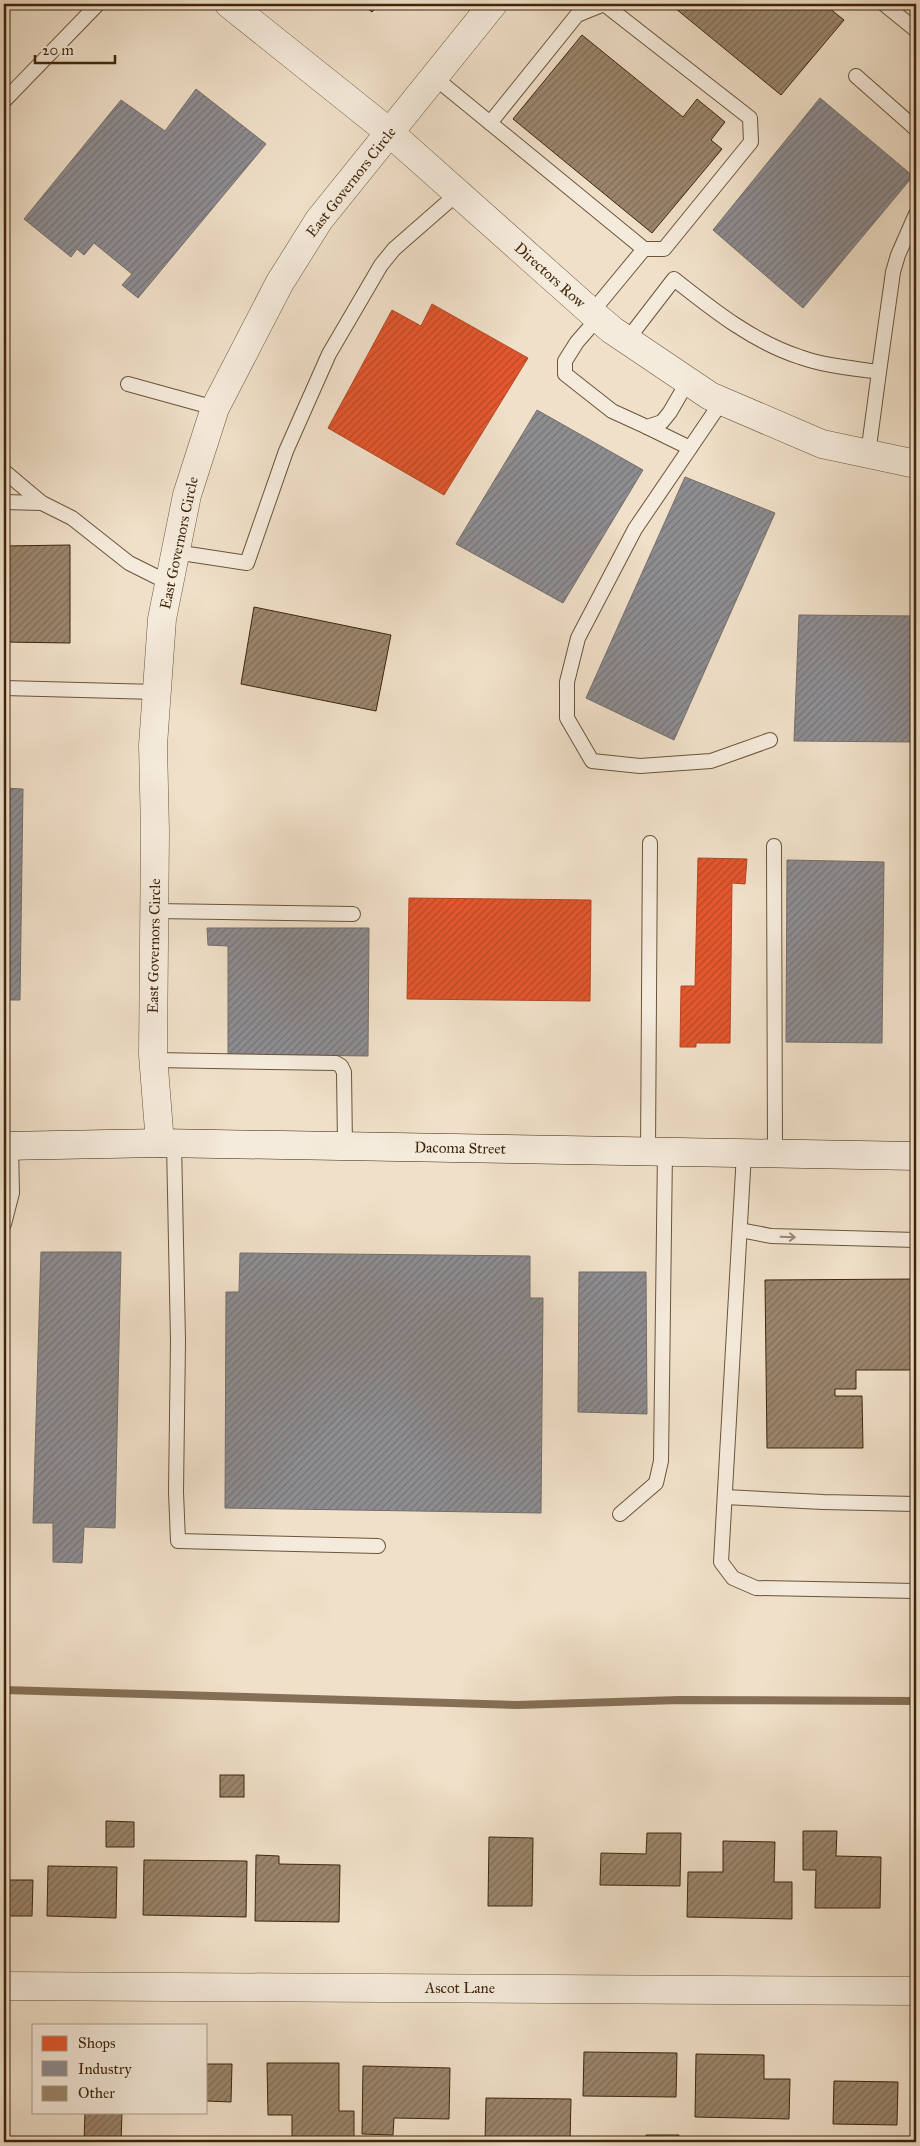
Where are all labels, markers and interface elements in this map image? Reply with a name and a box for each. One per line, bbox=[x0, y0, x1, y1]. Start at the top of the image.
scale bar bbox=[35, 32, 115, 64]
text: 20 m bbox=[42, 41, 74, 59]
street label: East Governors Circle bbox=[302, 123, 400, 241]
street label: Directors Row bbox=[511, 238, 589, 312]
street label: East Governors Circle bbox=[156, 475, 202, 611]
street label: East Governors Circle bbox=[144, 878, 164, 1014]
street label: Dacoma Street bbox=[414, 1138, 507, 1158]
one-way arrow bbox=[780, 1232, 796, 1241]
street label: Ascot Lane bbox=[424, 1979, 495, 1997]
legend bbox=[32, 2024, 208, 2114]
text: Shops bbox=[78, 2034, 116, 2052]
text: Industry bbox=[78, 2060, 132, 2078]
text: Other bbox=[78, 2084, 115, 2102]

